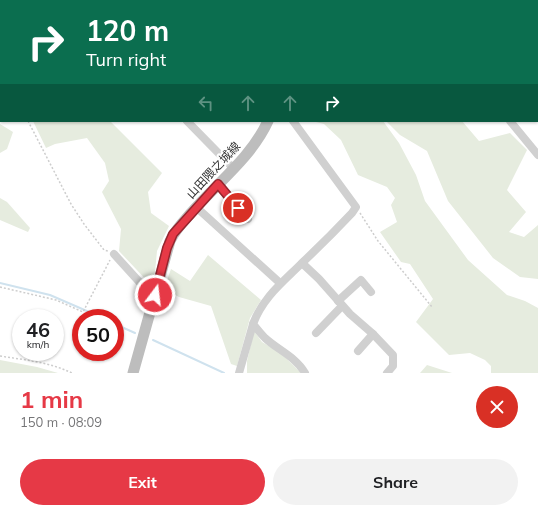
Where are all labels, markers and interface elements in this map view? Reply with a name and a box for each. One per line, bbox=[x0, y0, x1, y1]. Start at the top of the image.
text: 120 m bbox=[86, 13, 169, 48]
icon: right bbox=[20, 16, 72, 68]
text: Turn right bbox=[86, 48, 166, 71]
icon: left bbox=[195, 92, 217, 114]
icon: ahead bbox=[237, 92, 259, 114]
icon: ahead bbox=[279, 92, 301, 114]
icon: right bbox=[321, 92, 343, 114]
street label: 山田隈之城線 bbox=[183, 139, 243, 201]
pin bbox=[221, 191, 255, 225]
icon: arrive bbox=[227, 197, 249, 219]
position arrow bbox=[134, 274, 176, 316]
speed limit sign: 50 bbox=[72, 309, 124, 361]
text: 46 bbox=[26, 317, 50, 342]
text: km/h bbox=[27, 338, 49, 351]
text: 1 min bbox=[20, 384, 83, 414]
button: close bbox=[476, 386, 518, 428]
text: 150 m · 08:09 bbox=[20, 414, 102, 430]
button: Exit bbox=[20, 459, 265, 505]
button: Share bbox=[273, 459, 518, 505]

